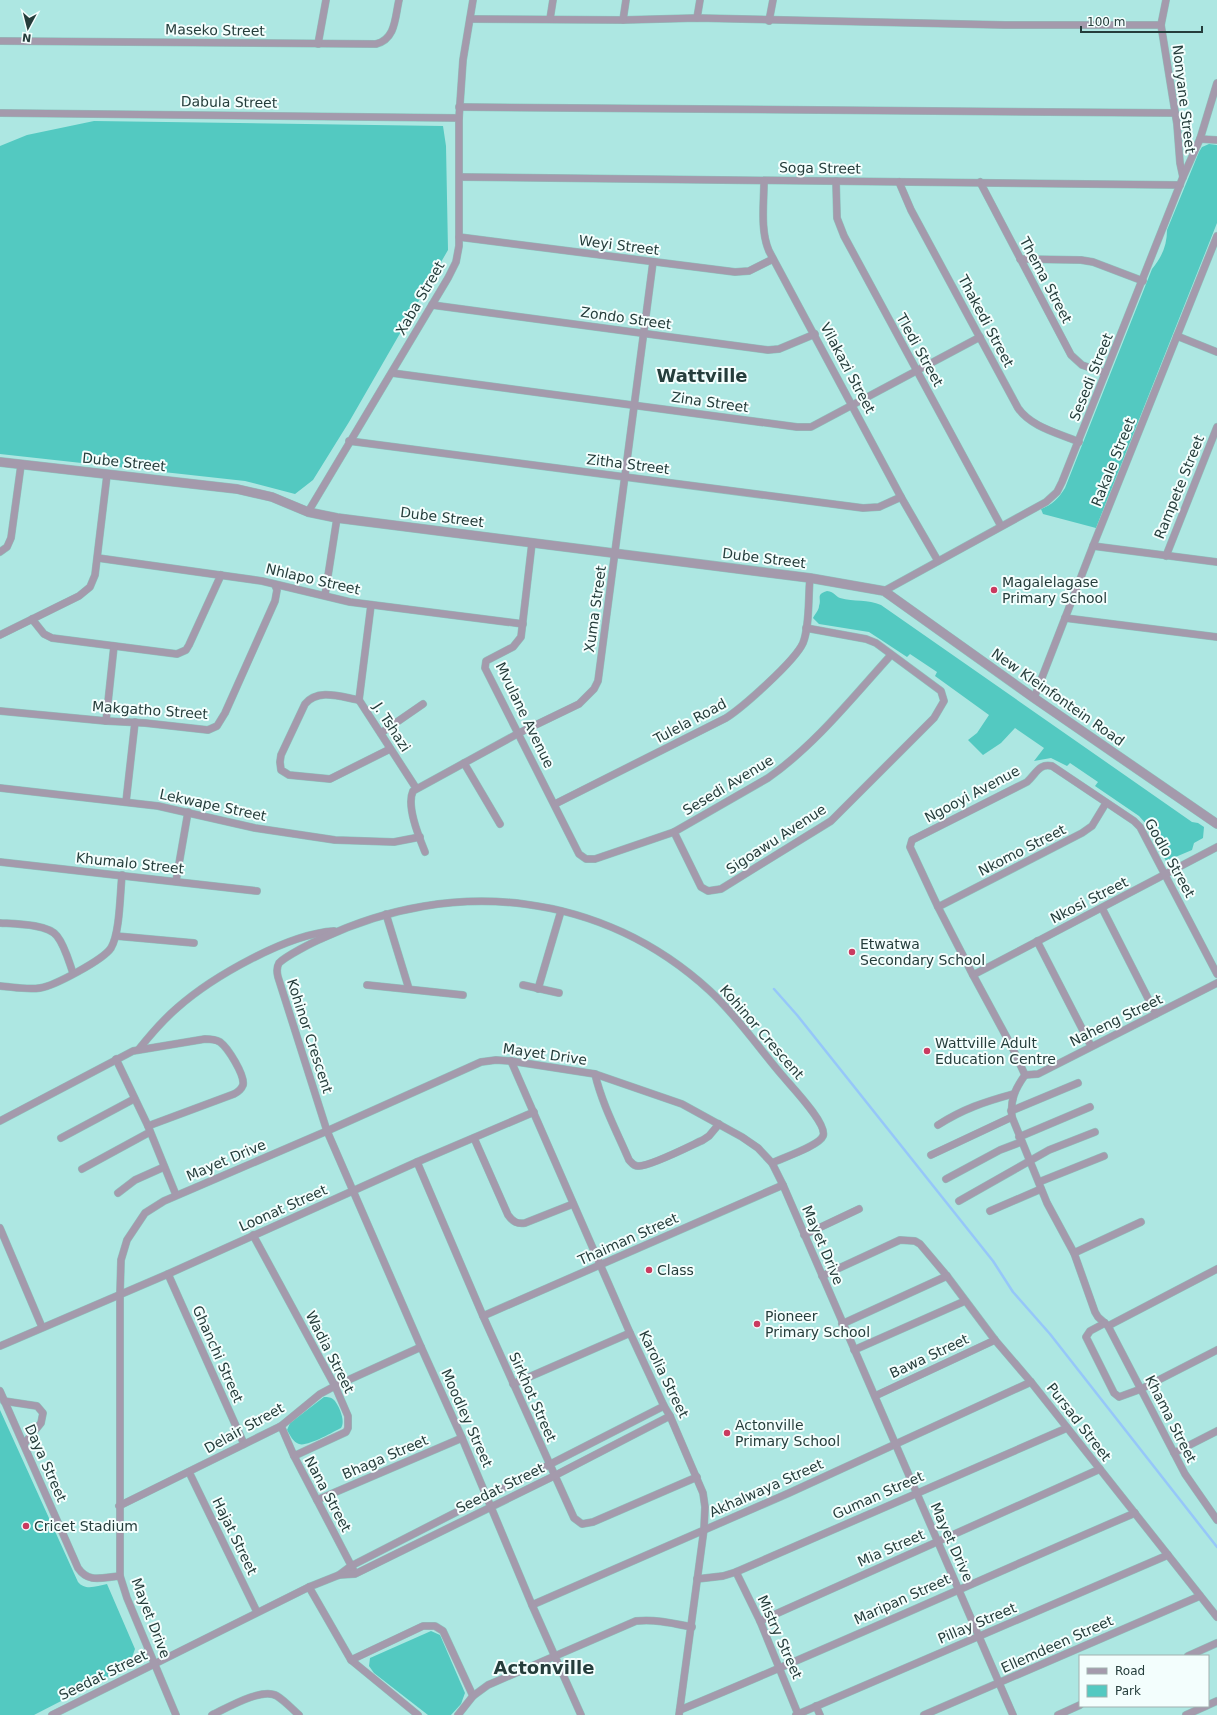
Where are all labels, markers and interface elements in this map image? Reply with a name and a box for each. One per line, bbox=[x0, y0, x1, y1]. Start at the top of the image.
north arrow bbox=[8, 8, 48, 48]
scale bar bbox=[1081, 8, 1202, 34]
text: 100 m bbox=[1087, 15, 1125, 29]
street label: Maseko Street bbox=[165, 21, 266, 39]
text: N bbox=[21, 30, 32, 44]
street label: Nonyane Street bbox=[1169, 44, 1199, 155]
street label: Dabula Street bbox=[181, 93, 278, 111]
street label: Soga Street bbox=[779, 159, 862, 177]
street label: Weyi Street bbox=[578, 232, 661, 258]
street label: Thema Street bbox=[1016, 233, 1076, 326]
street label: Xaba Street bbox=[392, 258, 448, 338]
street label: Thakedi Street bbox=[955, 271, 1017, 370]
street label: Zondo Street bbox=[580, 304, 673, 332]
street label: Tledi Street bbox=[893, 310, 947, 390]
street label: Vilakazi Street bbox=[817, 320, 879, 416]
street label: Sesedi Street bbox=[1066, 330, 1116, 423]
district label: Wattville bbox=[656, 365, 748, 386]
street label: Zina Street bbox=[670, 389, 750, 415]
street label: Rakale Street bbox=[1088, 415, 1138, 509]
street label: Rampete Street bbox=[1151, 432, 1207, 541]
street label: Dube Street bbox=[81, 450, 167, 474]
street label: Zitha Street bbox=[586, 451, 671, 477]
street label: Dube Street bbox=[399, 504, 485, 530]
street label: Dube Street bbox=[721, 545, 807, 571]
street label: Nhlapo Street bbox=[264, 560, 362, 598]
street label: Xuma Street bbox=[581, 564, 609, 654]
place label: Magalelagase Primary School bbox=[1002, 574, 1107, 606]
marker: Magalelagase Primary School bbox=[989, 585, 999, 595]
street label: New Kleinfontein Road bbox=[989, 645, 1127, 749]
street label: Mvulane Avenue bbox=[492, 660, 558, 770]
street label: Tulela Road bbox=[650, 695, 729, 747]
street label: Makgatho Street bbox=[92, 698, 209, 722]
street label: J. Tshazi bbox=[370, 699, 414, 755]
street label: Sesedi Avenue bbox=[680, 752, 776, 818]
street label: Ngooyi Avenue bbox=[922, 762, 1022, 826]
street label: Lekwape Street bbox=[158, 786, 268, 824]
street label: Sigoawu Avenue bbox=[723, 801, 829, 877]
street label: Godlo Street bbox=[1142, 816, 1199, 901]
street label: Nkomo Street bbox=[976, 821, 1069, 879]
street label: Khumalo Street bbox=[75, 849, 185, 877]
street label: Nkosi Street bbox=[1048, 873, 1131, 926]
place label: Etwatwa Secondary School bbox=[860, 936, 985, 968]
marker: Etwatwa Secondary School bbox=[847, 947, 857, 957]
street label: Kohinor Crescent bbox=[284, 977, 336, 1096]
street label: Kohinor Crescent bbox=[717, 982, 807, 1083]
street label: Naheng Street bbox=[1067, 990, 1165, 1049]
place label: Wattville Adult Education Centre bbox=[935, 1035, 1056, 1067]
street label: Mayet Drive bbox=[502, 1040, 588, 1068]
marker: Wattville Adult Education Centre bbox=[922, 1046, 932, 1056]
street label: Mayet Drive bbox=[184, 1136, 268, 1184]
street label: Loonat Street bbox=[237, 1181, 330, 1235]
street label: Mayet Drive bbox=[799, 1203, 847, 1287]
street label: Thaiman Street bbox=[575, 1210, 681, 1269]
place label: Class bbox=[657, 1262, 694, 1278]
marker: Class bbox=[644, 1265, 654, 1275]
street label: Ghanchi Street bbox=[189, 1303, 247, 1406]
street label: Wadia Street bbox=[302, 1308, 358, 1396]
place label: Pioneer Primary School bbox=[765, 1308, 870, 1340]
marker: Pioneer Primary School bbox=[752, 1319, 762, 1329]
street label: Karolia Street bbox=[636, 1328, 692, 1421]
street label: Bawa Street bbox=[887, 1331, 971, 1381]
street label: Sirkhot Street bbox=[506, 1350, 560, 1445]
street label: Moodley Street bbox=[438, 1366, 496, 1470]
street label: Khama Street bbox=[1142, 1373, 1200, 1466]
street label: Pursad Street bbox=[1044, 1380, 1115, 1465]
street label: Delair Street bbox=[201, 1399, 287, 1456]
place label: Actonville Primary School bbox=[735, 1417, 840, 1449]
street label: Daya Street bbox=[22, 1422, 70, 1505]
marker: Actonville Primary School bbox=[722, 1428, 732, 1438]
street label: Bhaga Street bbox=[340, 1432, 431, 1482]
street label: Nana Street bbox=[301, 1453, 355, 1535]
street label: Akhalwaya Street bbox=[707, 1455, 826, 1520]
street label: Seedat Street bbox=[453, 1460, 547, 1516]
street label: Guman Street bbox=[830, 1468, 926, 1522]
street label: Hajat Street bbox=[209, 1495, 261, 1578]
street label: Mayet Drive bbox=[927, 1500, 977, 1584]
place label: Cricet Stadium bbox=[34, 1518, 138, 1534]
marker: Cricet Stadium bbox=[21, 1521, 31, 1531]
street label: Mia Street bbox=[855, 1526, 927, 1570]
street label: Maripan Street bbox=[851, 1570, 953, 1627]
street label: Mayet Drive bbox=[128, 1576, 174, 1660]
street label: Mistry Street bbox=[754, 1593, 806, 1682]
street label: Pillay Street bbox=[935, 1599, 1019, 1647]
street label: Ellemdeen Street bbox=[999, 1612, 1116, 1676]
street label: Seedat Street bbox=[56, 1647, 150, 1703]
legend bbox=[1079, 1655, 1209, 1707]
district label: Actonville bbox=[494, 1657, 594, 1678]
text: Road bbox=[1115, 1664, 1145, 1678]
text: Park bbox=[1115, 1684, 1141, 1698]

